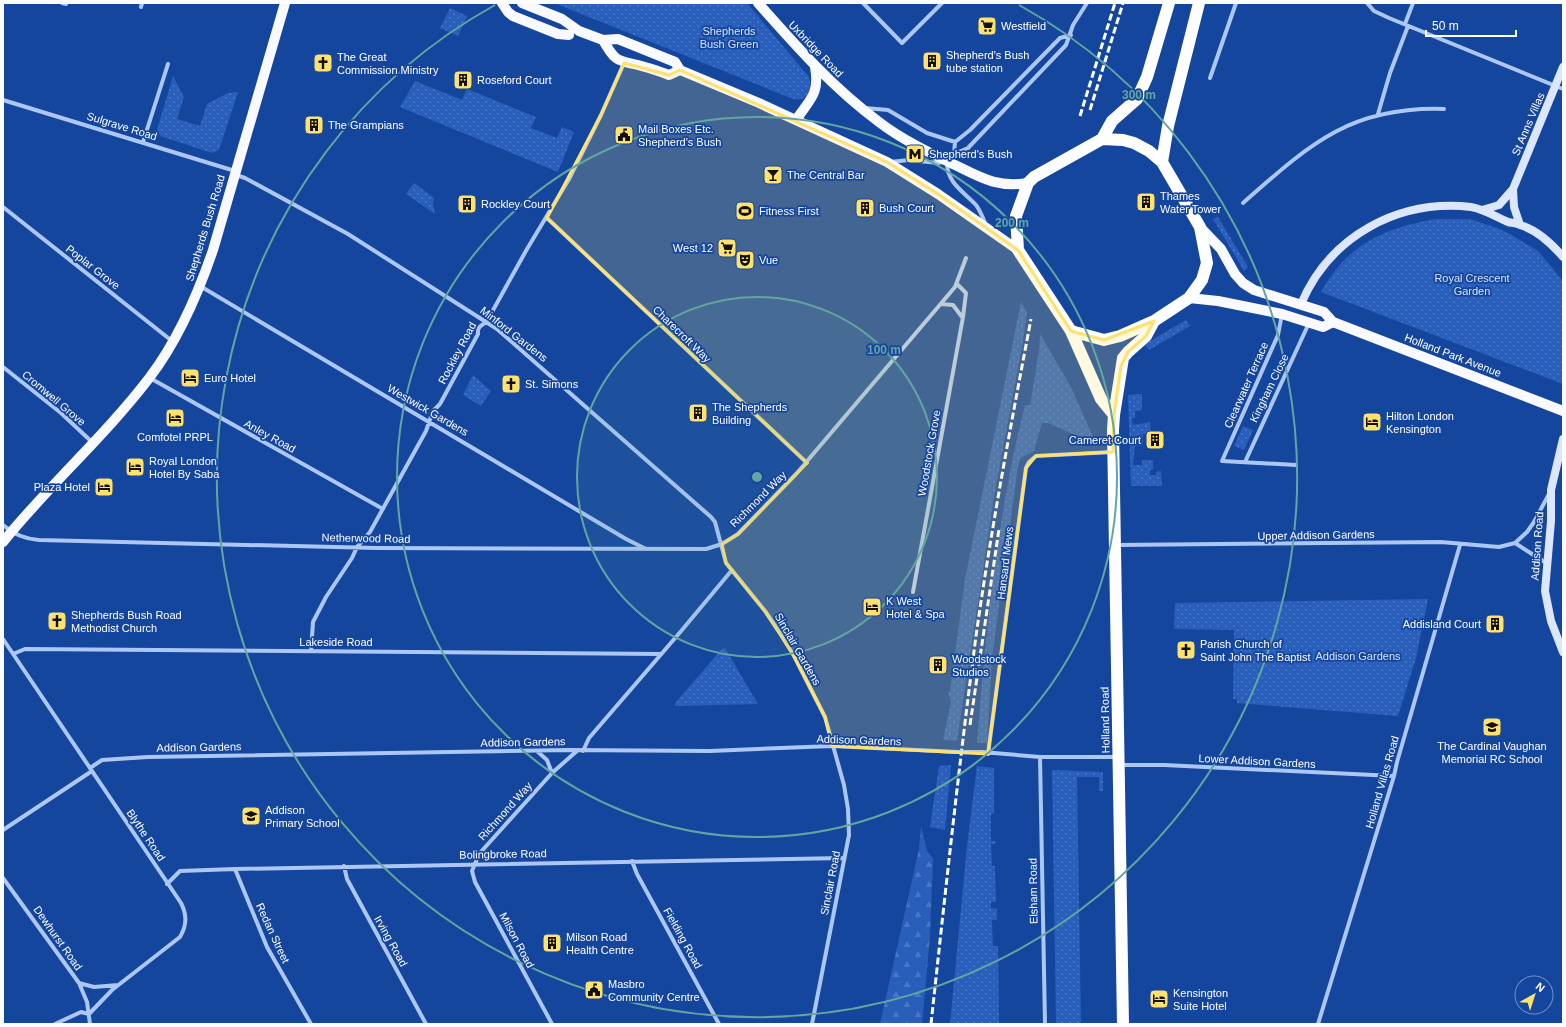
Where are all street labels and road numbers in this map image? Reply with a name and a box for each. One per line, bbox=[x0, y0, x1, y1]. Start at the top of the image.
street label: Uxbridge Road bbox=[786, 18, 846, 80]
street label: St Anns Villas bbox=[1509, 90, 1547, 157]
street label: Sulgrave Road bbox=[85, 110, 159, 142]
street label: Shepherds Bush Road bbox=[183, 173, 227, 283]
street label: Poplar Grove bbox=[64, 242, 122, 292]
street label: Charecroft Way bbox=[650, 303, 714, 365]
street label: Minford Gardens bbox=[478, 304, 550, 364]
street label: Rockley Road bbox=[436, 320, 478, 386]
street label: Holland Park Avenue bbox=[1403, 331, 1503, 379]
street label: Clearwater Terrace bbox=[1222, 340, 1270, 430]
street label: Kingham Close bbox=[1247, 352, 1291, 424]
street label: Cromwell Grove bbox=[20, 368, 88, 428]
street label: Westwick Gardens bbox=[385, 382, 471, 438]
street label: Woodstock Grove bbox=[916, 409, 942, 497]
street label: Anley Road bbox=[242, 417, 298, 455]
street label: Richmond Way bbox=[728, 468, 789, 529]
street label: Addison Road bbox=[1529, 511, 1545, 581]
street label: Hansard Mews bbox=[995, 525, 1015, 600]
street label: Upper Addison Gardens bbox=[1257, 528, 1375, 542]
street label: Netherwood Road bbox=[322, 531, 410, 545]
street label: Sinclair Gardens bbox=[772, 611, 824, 688]
street label: Lakeside Road bbox=[299, 636, 373, 648]
street label: Holland Road bbox=[1098, 687, 1112, 753]
street label: Addison Gardens bbox=[816, 733, 902, 747]
street label: Holland Villas Road bbox=[1363, 734, 1401, 830]
street label: Addison Gardens bbox=[480, 735, 566, 749]
street label: Addison Gardens bbox=[156, 740, 242, 754]
street label: Lower Addison Gardens bbox=[1198, 752, 1316, 770]
street label: Richmond Way bbox=[476, 779, 535, 843]
street label: Blythe Road bbox=[124, 807, 168, 863]
street label: Bolingbroke Road bbox=[459, 847, 547, 861]
street label: Sinclair Road bbox=[818, 850, 842, 916]
street label: Elsham Road bbox=[1026, 858, 1040, 924]
street label: Redan Street bbox=[254, 901, 292, 965]
street label: Dewhurst Road bbox=[31, 904, 85, 972]
street label: Fielding Road bbox=[661, 905, 705, 971]
street label: Milson Road bbox=[497, 910, 537, 970]
street label: Irving Road bbox=[372, 913, 410, 969]

